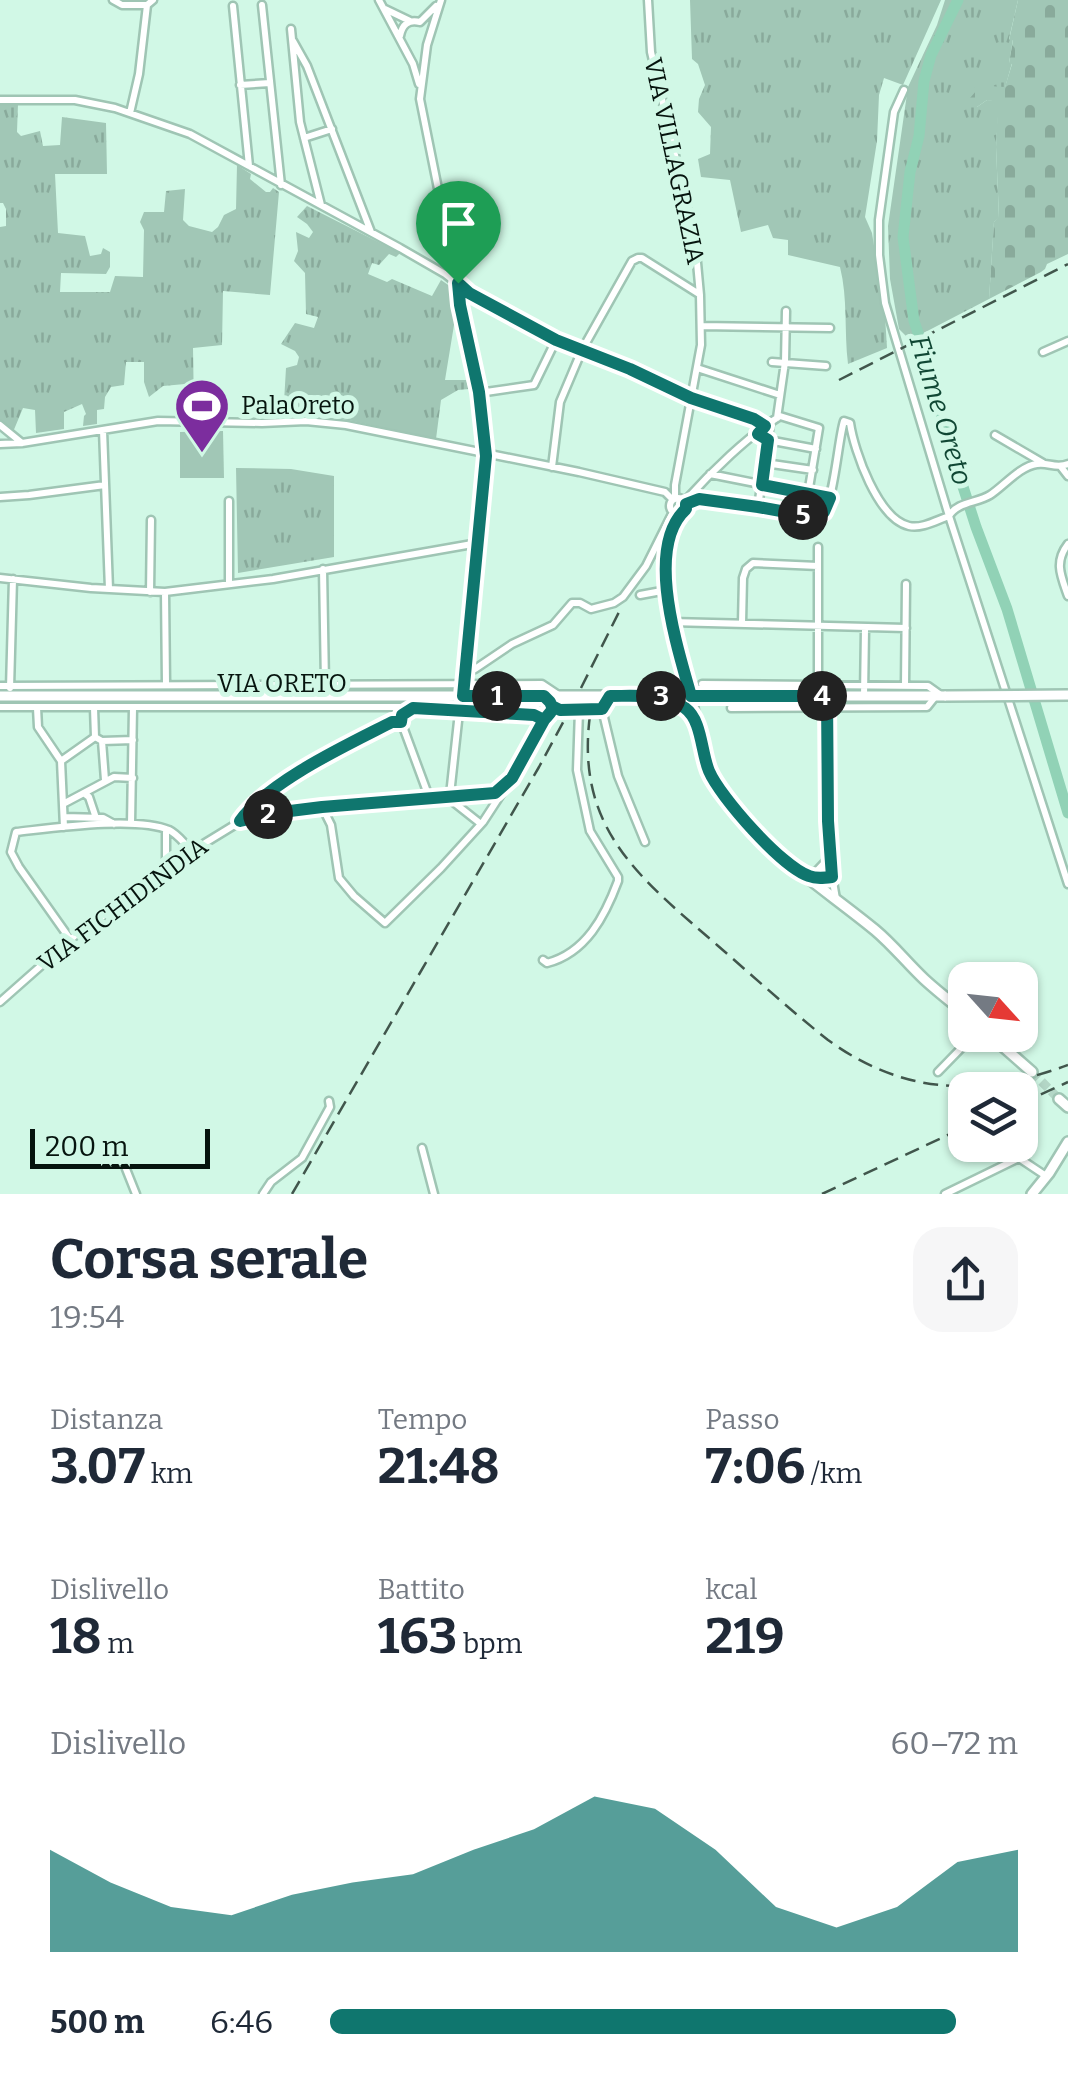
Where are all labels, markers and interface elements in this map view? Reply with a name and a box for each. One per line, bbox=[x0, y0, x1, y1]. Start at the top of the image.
street label: VIA VILLAGRAZIA bbox=[637, 55, 711, 267]
pin bbox=[416, 181, 501, 284]
icon: arrive bbox=[431, 196, 486, 251]
water label: Fiume Oreto bbox=[903, 331, 979, 489]
sports icon: PalaOreto bbox=[172, 376, 232, 455]
place label: PalaOreto bbox=[241, 391, 355, 421]
pin: 5 bbox=[778, 490, 828, 540]
text: 5 bbox=[795, 498, 811, 531]
street label: VIA ORETO bbox=[217, 669, 347, 699]
pin: 1 bbox=[472, 671, 522, 721]
pin: 3 bbox=[636, 671, 686, 721]
pin: 4 bbox=[797, 671, 847, 721]
text: 1 bbox=[491, 679, 503, 712]
text: 3 bbox=[653, 679, 669, 712]
text: 4 bbox=[813, 679, 831, 712]
pin: 2 bbox=[243, 789, 293, 839]
text: 2 bbox=[260, 797, 276, 830]
street label: VIA FICHIDINDIA bbox=[32, 831, 214, 979]
north arrow bbox=[948, 962, 1038, 1052]
map controls bbox=[948, 962, 1038, 1162]
button: layers bbox=[948, 1072, 1038, 1162]
scale bar bbox=[30, 1124, 210, 1168]
text: 200 m bbox=[45, 1130, 128, 1163]
text: Corsa serale bbox=[50, 1227, 368, 1293]
button: share bbox=[913, 1227, 1018, 1332]
text: 19:54 bbox=[50, 1298, 124, 1336]
text: Distanza bbox=[50, 1403, 163, 1436]
text: Tempo bbox=[378, 1403, 467, 1436]
text: Passo bbox=[705, 1403, 780, 1436]
text: 3.07 bbox=[50, 1436, 145, 1496]
text: 21:48 bbox=[378, 1436, 500, 1496]
text: 7:06 bbox=[705, 1436, 805, 1496]
text: km bbox=[145, 1457, 193, 1490]
text: /km bbox=[805, 1457, 862, 1490]
text: Dislivello bbox=[50, 1573, 169, 1606]
text: Battito bbox=[378, 1573, 465, 1606]
text: kcal bbox=[705, 1573, 757, 1606]
text: 18 bbox=[50, 1606, 102, 1666]
text: 163 bbox=[378, 1606, 457, 1666]
text: 219 bbox=[705, 1606, 785, 1666]
text: m bbox=[102, 1627, 134, 1660]
text: bpm bbox=[457, 1627, 523, 1660]
text: Dislivello bbox=[50, 1724, 186, 1762]
text: 60–72 m bbox=[891, 1724, 1018, 1762]
text: 500 m bbox=[50, 2003, 144, 2041]
text: 6:46 bbox=[210, 2003, 273, 2041]

